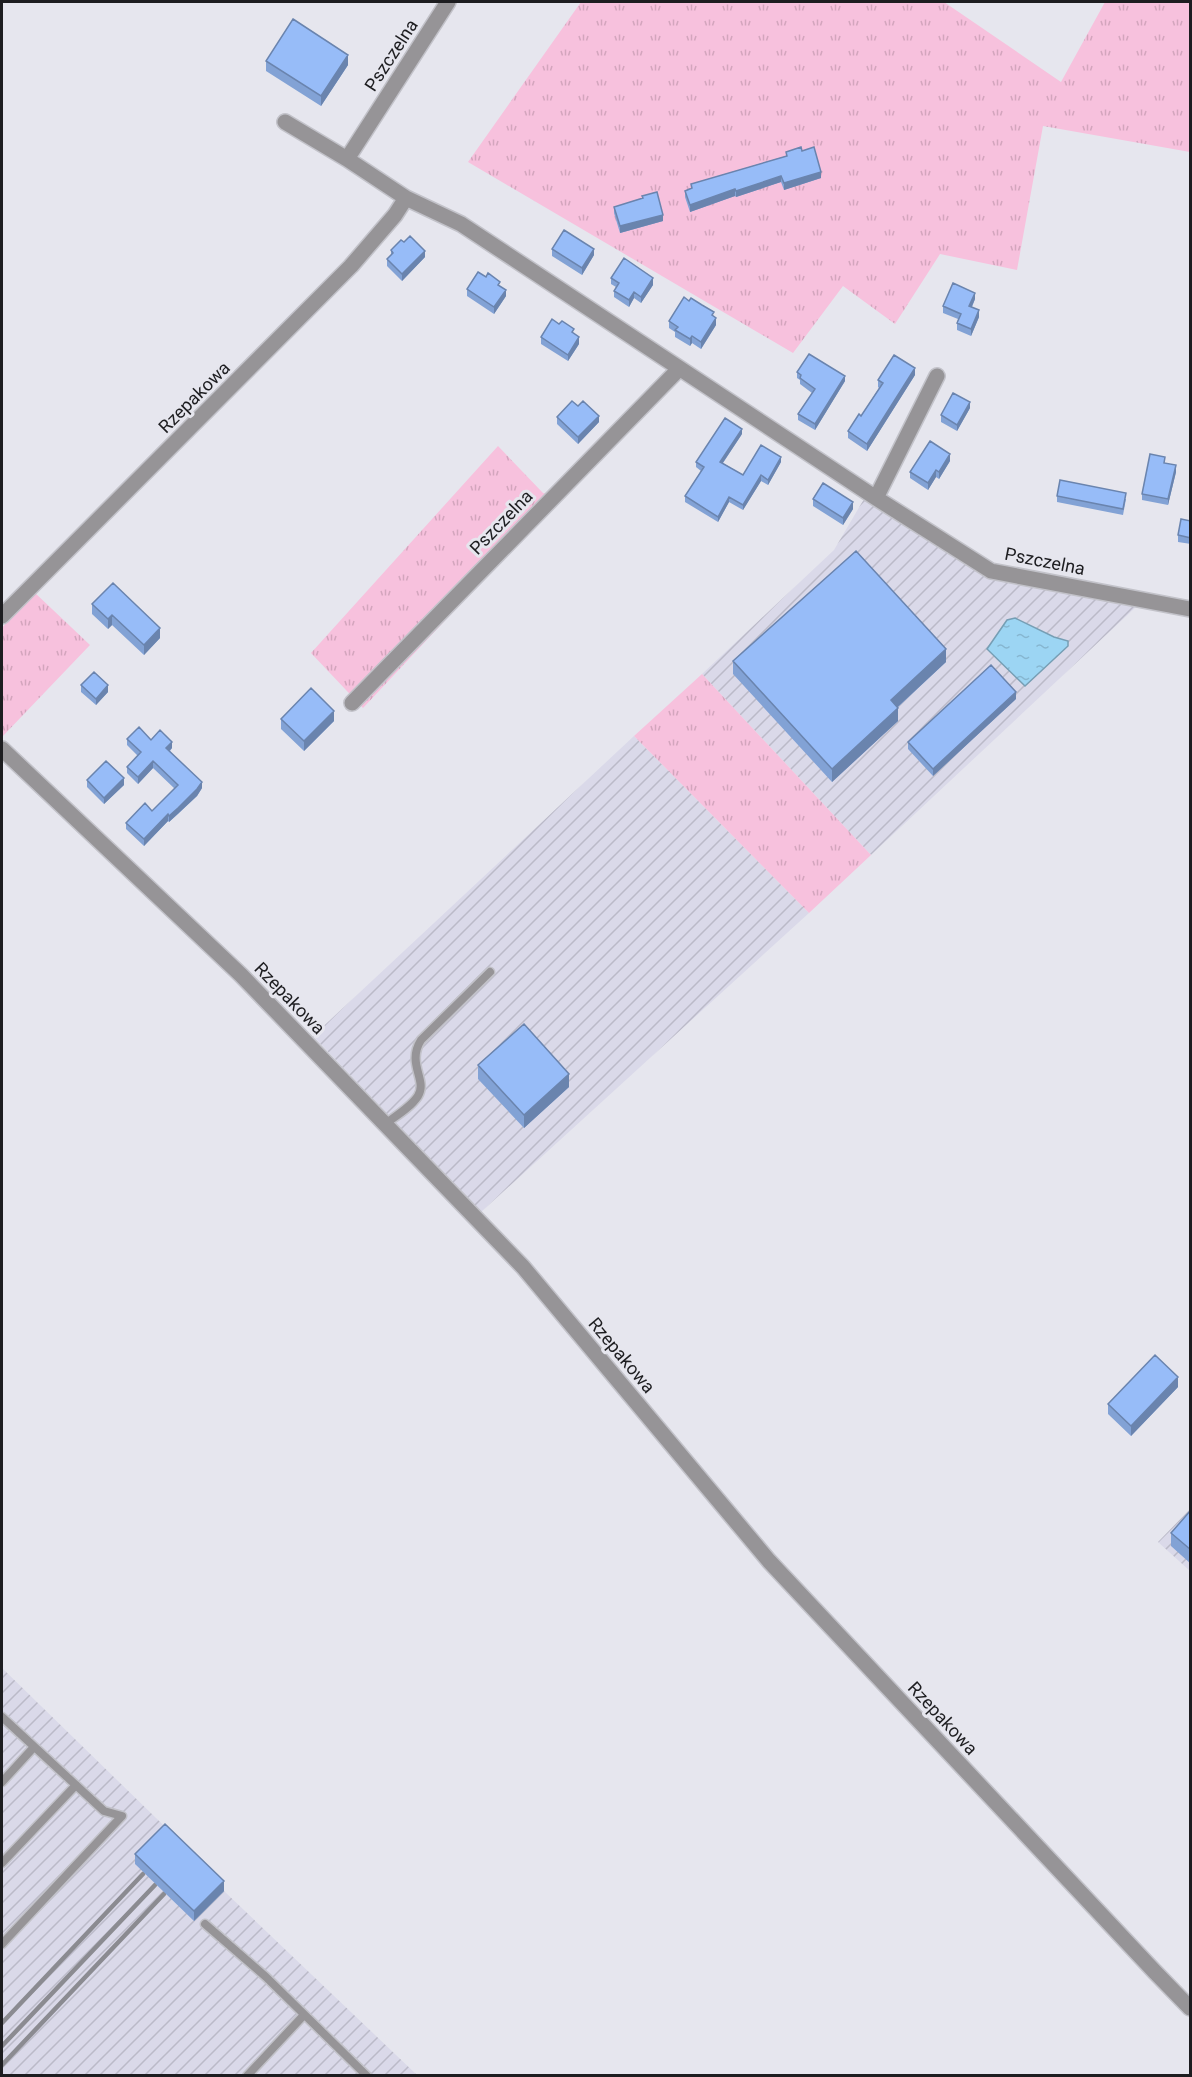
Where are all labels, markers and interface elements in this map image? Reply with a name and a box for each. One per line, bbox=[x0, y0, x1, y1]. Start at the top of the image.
street label: Pszczelna bbox=[360, 15, 422, 95]
street label: Rzepakowa bbox=[154, 357, 234, 437]
street label: Pszczelna bbox=[465, 485, 537, 559]
street label: Pszczelna bbox=[1003, 543, 1087, 579]
street label: Rzepakowa bbox=[250, 958, 330, 1038]
street label: Rzepakowa bbox=[584, 1313, 660, 1397]
street label: Rzepakowa bbox=[904, 1677, 982, 1759]

